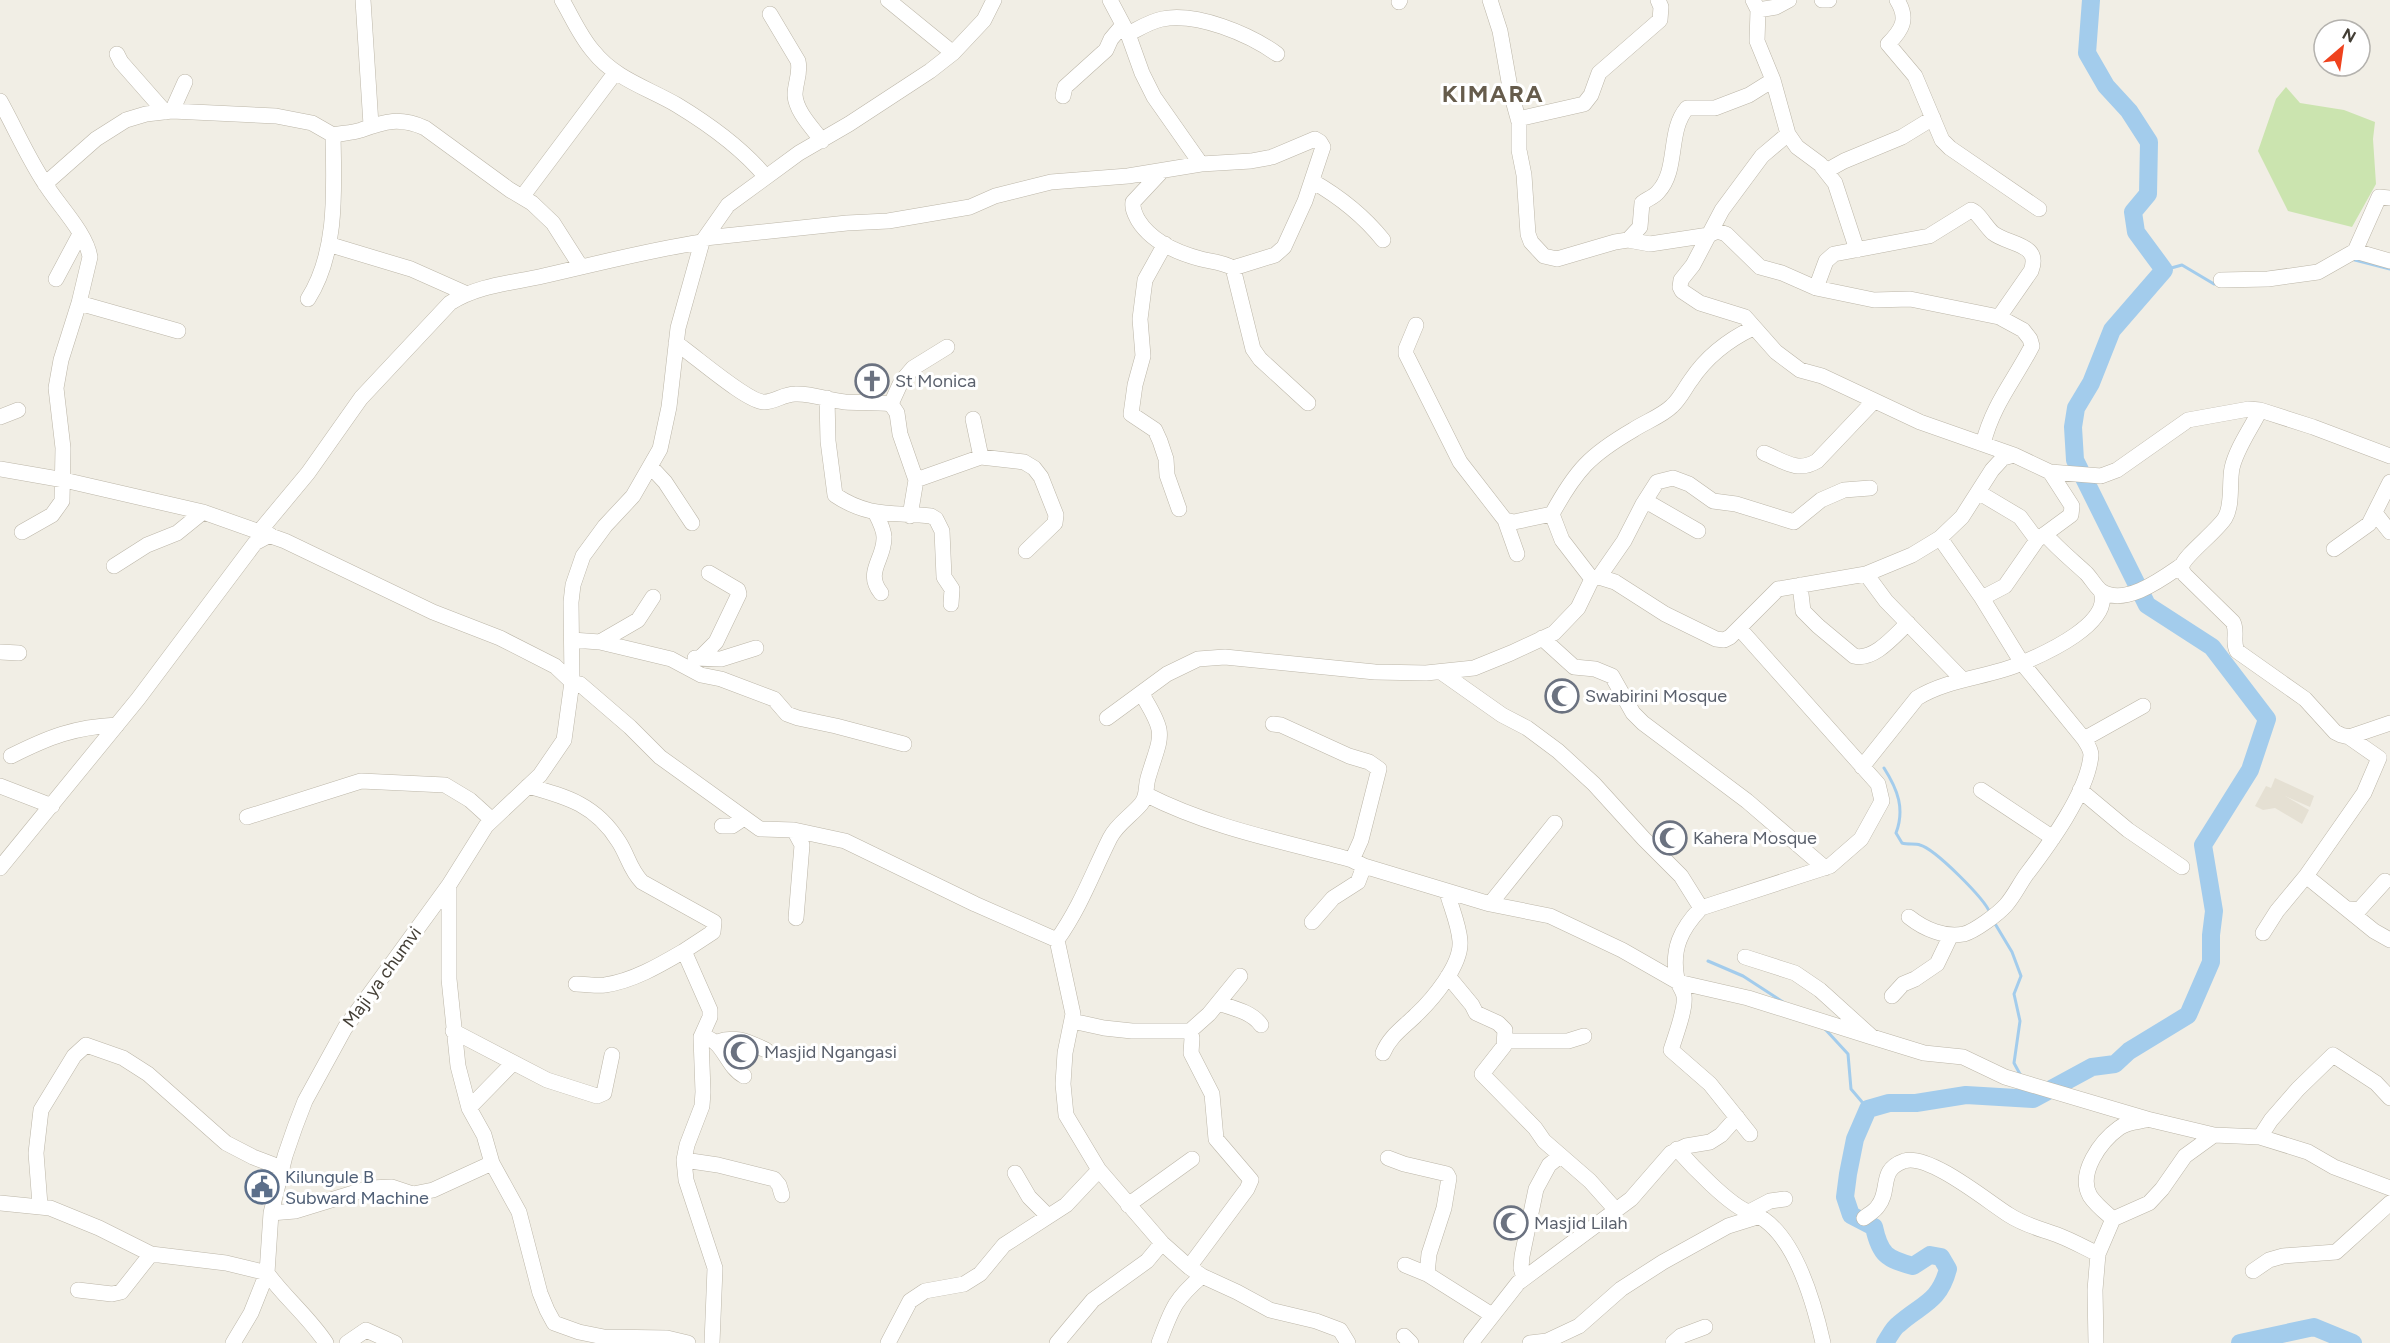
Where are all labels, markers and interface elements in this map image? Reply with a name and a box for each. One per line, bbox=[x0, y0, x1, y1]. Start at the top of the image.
north arrow bbox=[2312, 18, 2372, 78]
text: N bbox=[2339, 24, 2359, 47]
district label: KIMARA bbox=[1442, 79, 1544, 108]
church icon: St Monica bbox=[854, 363, 890, 399]
place label: St Monica bbox=[895, 370, 976, 392]
mosque icon: Swabirini Mosque bbox=[1544, 678, 1580, 714]
place label: Swabirini Mosque bbox=[1585, 685, 1727, 707]
mosque icon: Kahera Mosque bbox=[1652, 820, 1688, 856]
place label: Kahera Mosque bbox=[1693, 827, 1817, 849]
street label: Maji ya chumvi bbox=[338, 922, 426, 1032]
mosque icon: Masjid Ngangasi bbox=[723, 1034, 759, 1070]
place label: Masjid Ngangasi bbox=[764, 1041, 897, 1063]
place label: Kilungule B Subward Machine bbox=[285, 1166, 429, 1209]
public building icon: Kilungule B Subward Machine bbox=[244, 1169, 280, 1205]
mosque icon: Masjid Lilah bbox=[1493, 1205, 1529, 1241]
place label: Masjid Lilah bbox=[1534, 1212, 1628, 1234]

